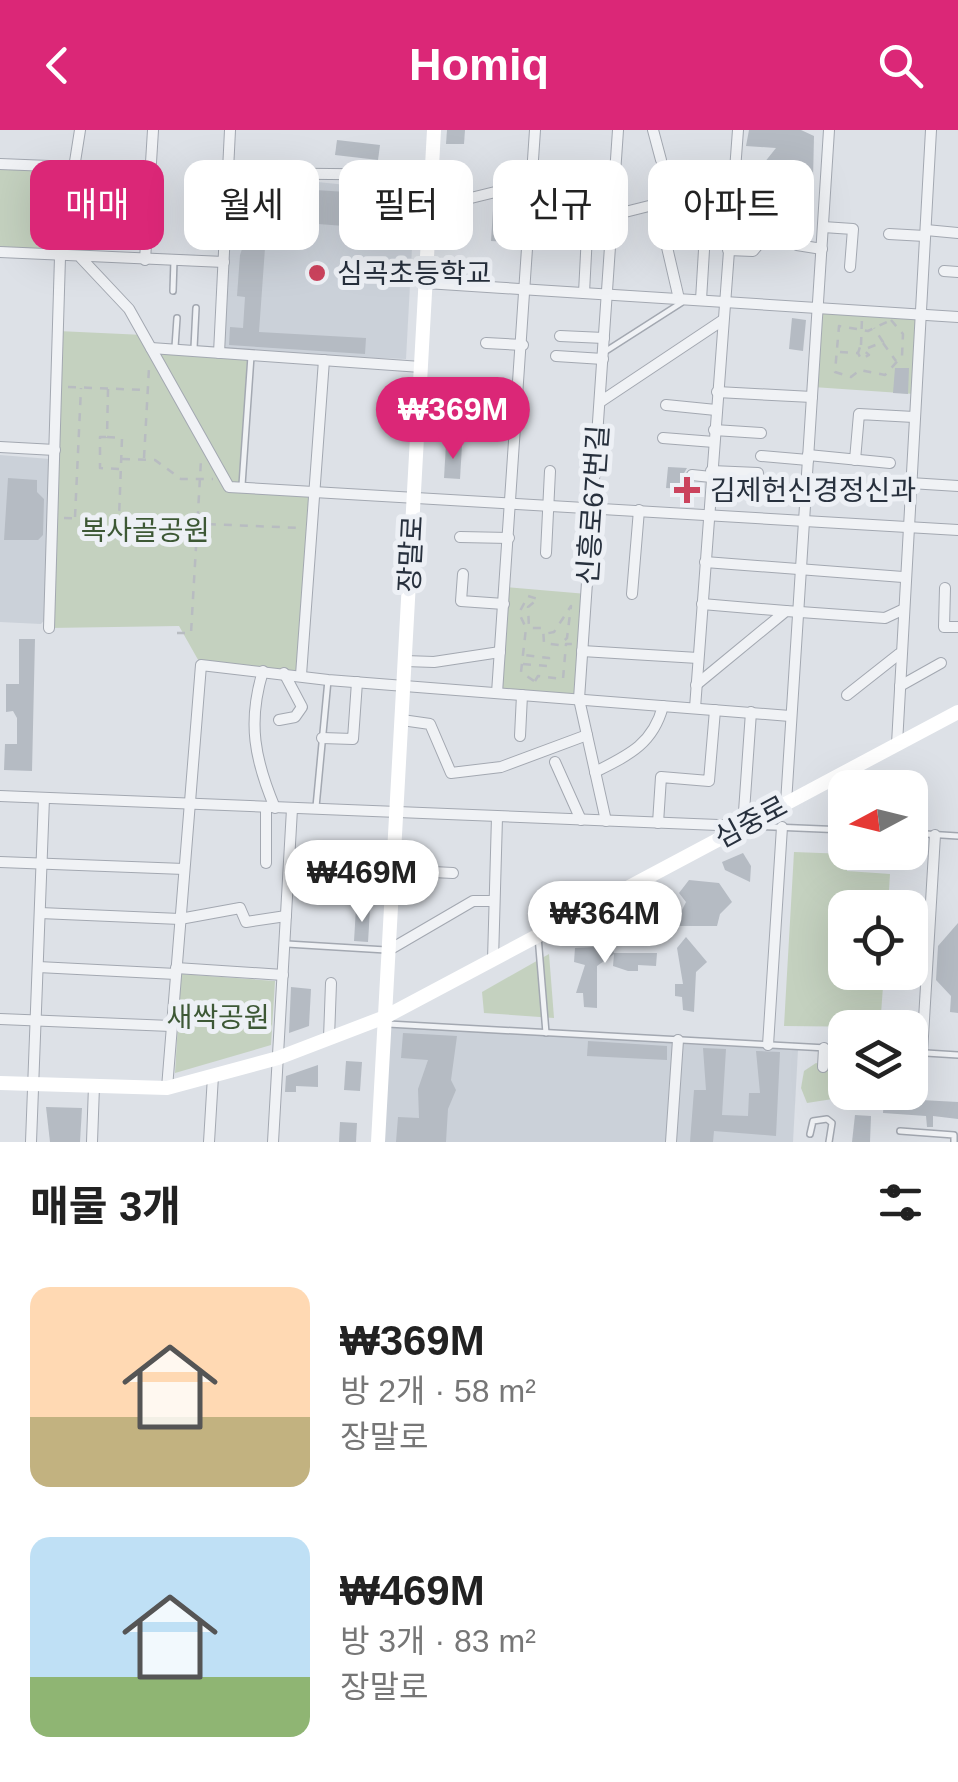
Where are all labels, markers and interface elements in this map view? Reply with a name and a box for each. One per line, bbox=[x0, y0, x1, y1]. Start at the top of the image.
icon: back bbox=[30, 38, 85, 93]
icon: search bbox=[873, 38, 928, 93]
text: Homiq bbox=[409, 39, 549, 90]
chip: 매매 bbox=[30, 160, 164, 250]
chip: 월세 bbox=[184, 160, 319, 250]
chip: 필터 bbox=[339, 160, 473, 250]
chip: 신규 bbox=[493, 160, 628, 250]
chip: 아파트 bbox=[648, 160, 814, 250]
place label: 심곡초등학교 bbox=[337, 258, 492, 289]
marker: 심곡초등학교 bbox=[306, 262, 328, 284]
pin: ₩369M bbox=[383, 377, 523, 462]
text: ₩369M bbox=[398, 391, 508, 427]
street label: 신흥로67번길 bbox=[572, 424, 614, 586]
place label: 김제헌신경정신과 bbox=[710, 475, 916, 506]
marker: 김제헌신경정신과 bbox=[674, 477, 700, 503]
park label: 복사골공원 bbox=[81, 515, 209, 546]
street label: 장말로 bbox=[393, 515, 429, 593]
north arrow bbox=[828, 770, 928, 870]
map controls bbox=[828, 770, 928, 1110]
street label: 심중로 bbox=[710, 790, 792, 854]
pin: ₩469M bbox=[292, 840, 432, 925]
text: ₩469M bbox=[307, 854, 417, 890]
pin: ₩364M bbox=[535, 881, 675, 966]
button: locate bbox=[828, 890, 928, 990]
text: ₩364M bbox=[550, 895, 660, 931]
park label: 새싹공원 bbox=[166, 1002, 270, 1033]
button: layers bbox=[828, 1010, 928, 1110]
icon: filters bbox=[873, 1175, 928, 1230]
text: 매물 3개 bbox=[30, 1183, 181, 1230]
text: ₩369M bbox=[340, 1317, 485, 1364]
icon: home bbox=[110, 1327, 230, 1447]
text: 방 2개 · 58 m² bbox=[340, 1373, 536, 1409]
text: 장말로 bbox=[340, 1419, 428, 1455]
text: ₩469M bbox=[340, 1567, 485, 1614]
icon: home bbox=[110, 1577, 230, 1697]
text: 방 3개 · 83 m² bbox=[340, 1623, 536, 1659]
text: 장말로 bbox=[340, 1669, 428, 1705]

